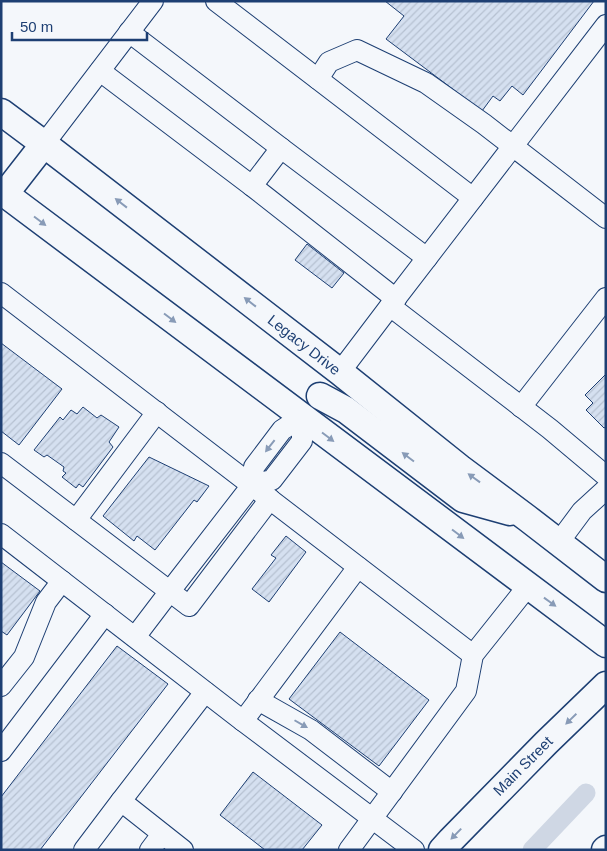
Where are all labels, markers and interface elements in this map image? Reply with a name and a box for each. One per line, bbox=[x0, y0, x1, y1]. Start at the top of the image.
scale bar bbox=[12, 10, 148, 42]
text: 50 m bbox=[20, 18, 53, 35]
one-way arrow bbox=[114, 198, 128, 208]
one-way arrow bbox=[33, 215, 46, 226]
one-way arrow bbox=[244, 297, 257, 308]
street label: Legacy Drive bbox=[265, 311, 344, 378]
one-way arrow bbox=[163, 313, 177, 323]
one-way arrow bbox=[321, 432, 335, 442]
one-way arrow bbox=[264, 439, 275, 452]
one-way arrow bbox=[402, 452, 415, 463]
one-way arrow bbox=[467, 473, 481, 483]
one-way arrow bbox=[451, 529, 465, 539]
one-way arrow bbox=[543, 597, 556, 608]
one-way arrow bbox=[565, 713, 577, 725]
one-way arrow bbox=[294, 720, 307, 729]
street label: Main Street bbox=[490, 732, 556, 799]
one-way arrow bbox=[450, 828, 462, 840]

